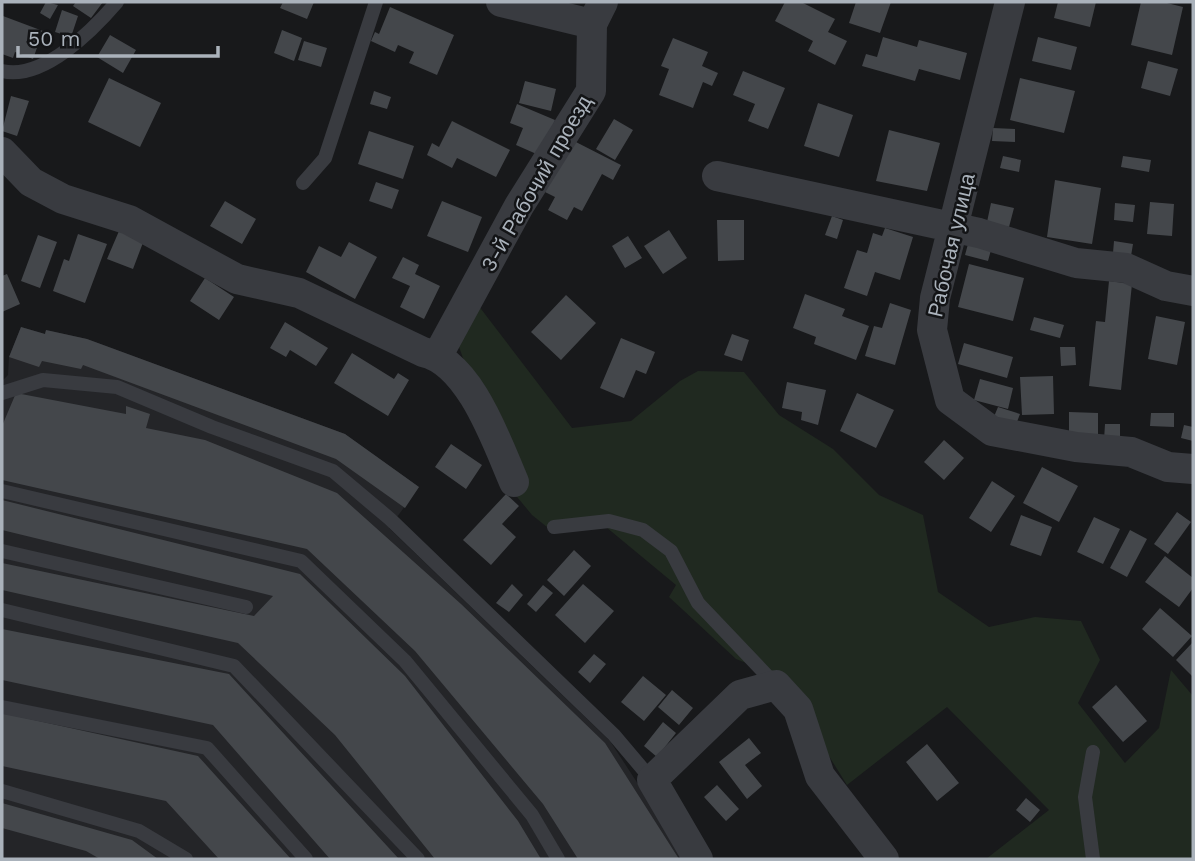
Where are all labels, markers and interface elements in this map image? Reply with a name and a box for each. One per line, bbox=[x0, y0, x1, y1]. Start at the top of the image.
scale bar bbox=[18, 14, 217, 58]
text: 50 m bbox=[28, 26, 80, 51]
street label: 3-й Рабочий проезд bbox=[475, 91, 597, 275]
street label: Рабочая улица bbox=[922, 170, 980, 319]

